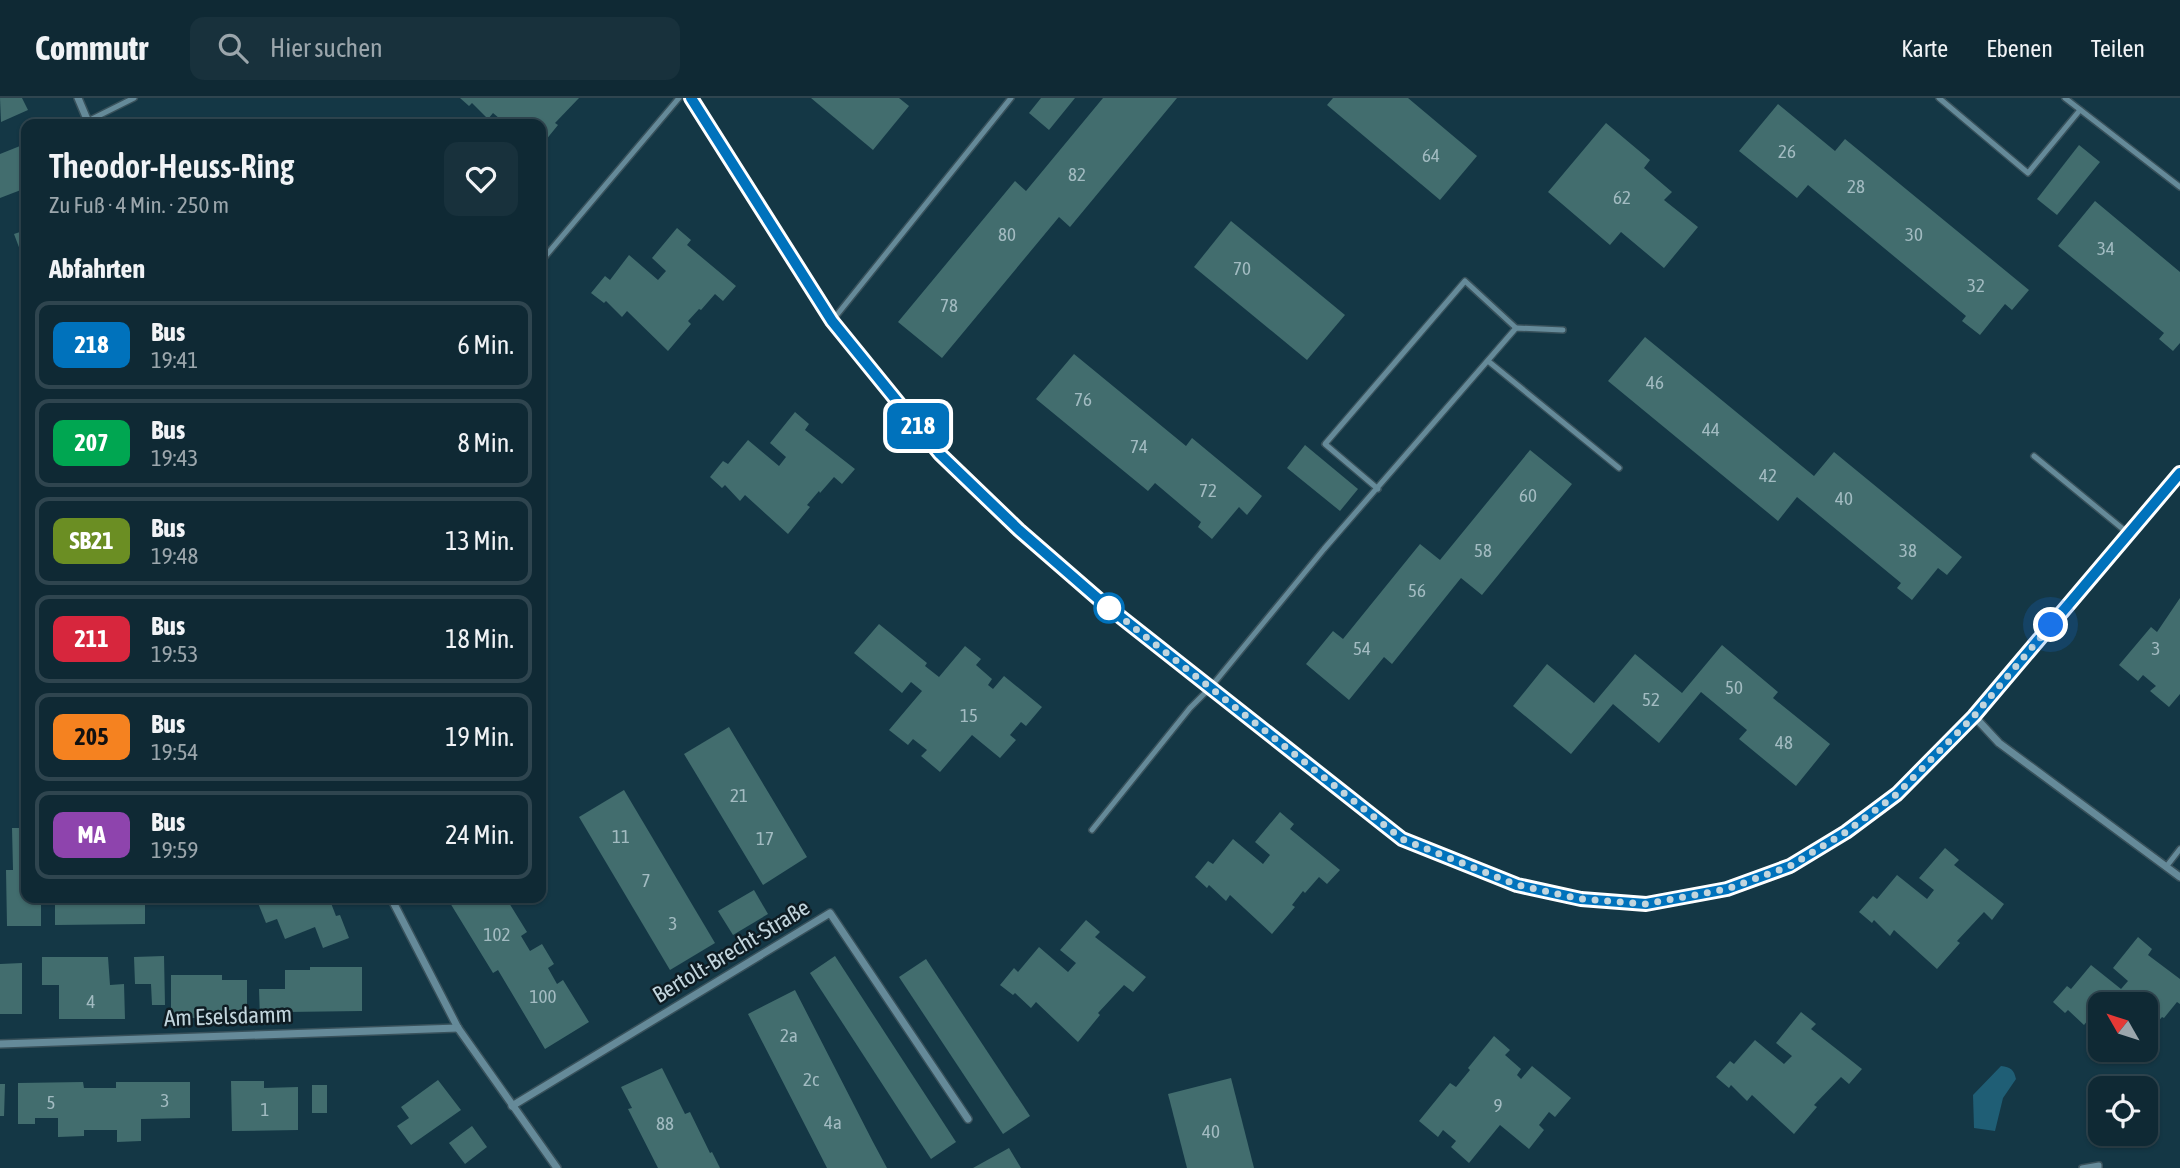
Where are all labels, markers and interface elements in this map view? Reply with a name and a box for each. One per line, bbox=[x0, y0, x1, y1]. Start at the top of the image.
search box bbox=[190, 17, 680, 80]
text: Commutr bbox=[35, 29, 148, 67]
icon: search bbox=[214, 29, 252, 67]
text: Hier suchen bbox=[270, 33, 383, 63]
text: Karte bbox=[1901, 35, 1948, 62]
text: Ebenen bbox=[1986, 35, 2053, 62]
text: Teilen bbox=[2091, 35, 2145, 62]
house number: 26 bbox=[1778, 140, 1796, 162]
button: heart bbox=[444, 142, 518, 216]
house number: 64 bbox=[1422, 144, 1440, 166]
text: Theodor-Heuss-Ring bbox=[49, 147, 294, 185]
house number: 82 bbox=[1068, 163, 1086, 185]
house number: 28 bbox=[1847, 175, 1865, 197]
house number: 62 bbox=[1613, 186, 1631, 208]
text: Zu Fuß · 4 Min. · 250 m bbox=[49, 192, 229, 218]
house number: 80 bbox=[998, 223, 1016, 245]
house number: 30 bbox=[1905, 223, 1923, 245]
house number: 34 bbox=[2097, 237, 2115, 259]
text: Abfahrten bbox=[49, 254, 145, 284]
house number: 70 bbox=[1233, 257, 1251, 279]
house number: 32 bbox=[1967, 274, 1985, 296]
house number: 78 bbox=[940, 294, 958, 316]
text: Bus bbox=[151, 317, 185, 347]
text: 6 Min. bbox=[458, 330, 514, 360]
text: 218 bbox=[75, 331, 108, 358]
text: 19:41 bbox=[151, 347, 198, 373]
house number: 46 bbox=[1646, 371, 1664, 393]
house number: 76 bbox=[1074, 388, 1092, 410]
line badge: 218 bbox=[878, 403, 958, 449]
text: 218 bbox=[901, 412, 935, 439]
text: Bus bbox=[151, 415, 185, 445]
house number: 44 bbox=[1702, 418, 1720, 440]
text: 8 Min. bbox=[458, 428, 514, 458]
text: 207 bbox=[75, 429, 108, 456]
house number: 74 bbox=[1130, 435, 1148, 457]
text: 19:43 bbox=[151, 445, 198, 471]
house number: 42 bbox=[1759, 464, 1777, 486]
house number: 72 bbox=[1199, 479, 1217, 501]
house number: 60 bbox=[1519, 484, 1537, 506]
house number: 40 bbox=[1835, 487, 1853, 509]
text: Bus bbox=[151, 513, 185, 543]
text: 13 Min. bbox=[445, 526, 514, 556]
text: SB21 bbox=[69, 527, 114, 554]
house number: 58 bbox=[1474, 539, 1492, 561]
house number: 38 bbox=[1899, 539, 1917, 561]
text: 19:48 bbox=[151, 543, 198, 569]
house number: 56 bbox=[1408, 579, 1426, 601]
unlabelled marker bbox=[1094, 593, 1124, 623]
your location bbox=[2033, 607, 2068, 642]
text: Bus bbox=[151, 611, 185, 641]
text: 18 Min. bbox=[445, 624, 514, 654]
text: 211 bbox=[75, 625, 108, 652]
house number: 54 bbox=[1353, 637, 1371, 659]
house number: 3 bbox=[2152, 637, 2160, 659]
text: 19:53 bbox=[151, 641, 198, 667]
house number: 50 bbox=[1725, 676, 1743, 698]
house number: 52 bbox=[1642, 688, 1660, 710]
house number: 15 bbox=[960, 704, 978, 726]
text: Bus bbox=[151, 709, 185, 739]
text: 19 Min. bbox=[445, 722, 514, 752]
text: 205 bbox=[75, 723, 108, 750]
house number: 48 bbox=[1775, 731, 1793, 753]
text: 19:54 bbox=[151, 739, 198, 765]
house number: 21 bbox=[730, 784, 748, 806]
text: Bus bbox=[151, 807, 185, 837]
text: 24 Min. bbox=[445, 820, 514, 850]
text: MA bbox=[78, 821, 105, 848]
house number: 11 bbox=[612, 825, 630, 847]
house number: 17 bbox=[756, 827, 774, 849]
text: 19:59 bbox=[151, 837, 198, 863]
house number: 7 bbox=[642, 869, 650, 891]
street label: Bertolt-Brecht-Straße bbox=[648, 894, 814, 1008]
house number: 3 bbox=[669, 912, 677, 934]
house number: 102 bbox=[484, 923, 510, 945]
house number: 100 bbox=[530, 985, 556, 1007]
house number: 4 bbox=[87, 990, 96, 1012]
north arrow bbox=[2088, 992, 2158, 1062]
map controls bbox=[2088, 992, 2158, 1146]
street label: Am Eselsdamm bbox=[163, 1001, 293, 1031]
house number: 2a bbox=[780, 1024, 798, 1046]
house number: 2c bbox=[803, 1068, 820, 1090]
button: locate bbox=[2088, 1076, 2158, 1146]
house number: 3 bbox=[161, 1089, 169, 1111]
house number: 5 bbox=[47, 1091, 55, 1113]
house number: 9 bbox=[1494, 1094, 1503, 1116]
house number: 1 bbox=[261, 1098, 269, 1120]
house number: 4a bbox=[824, 1111, 842, 1133]
house number: 88 bbox=[656, 1112, 674, 1134]
house number: 40 bbox=[1202, 1120, 1220, 1142]

